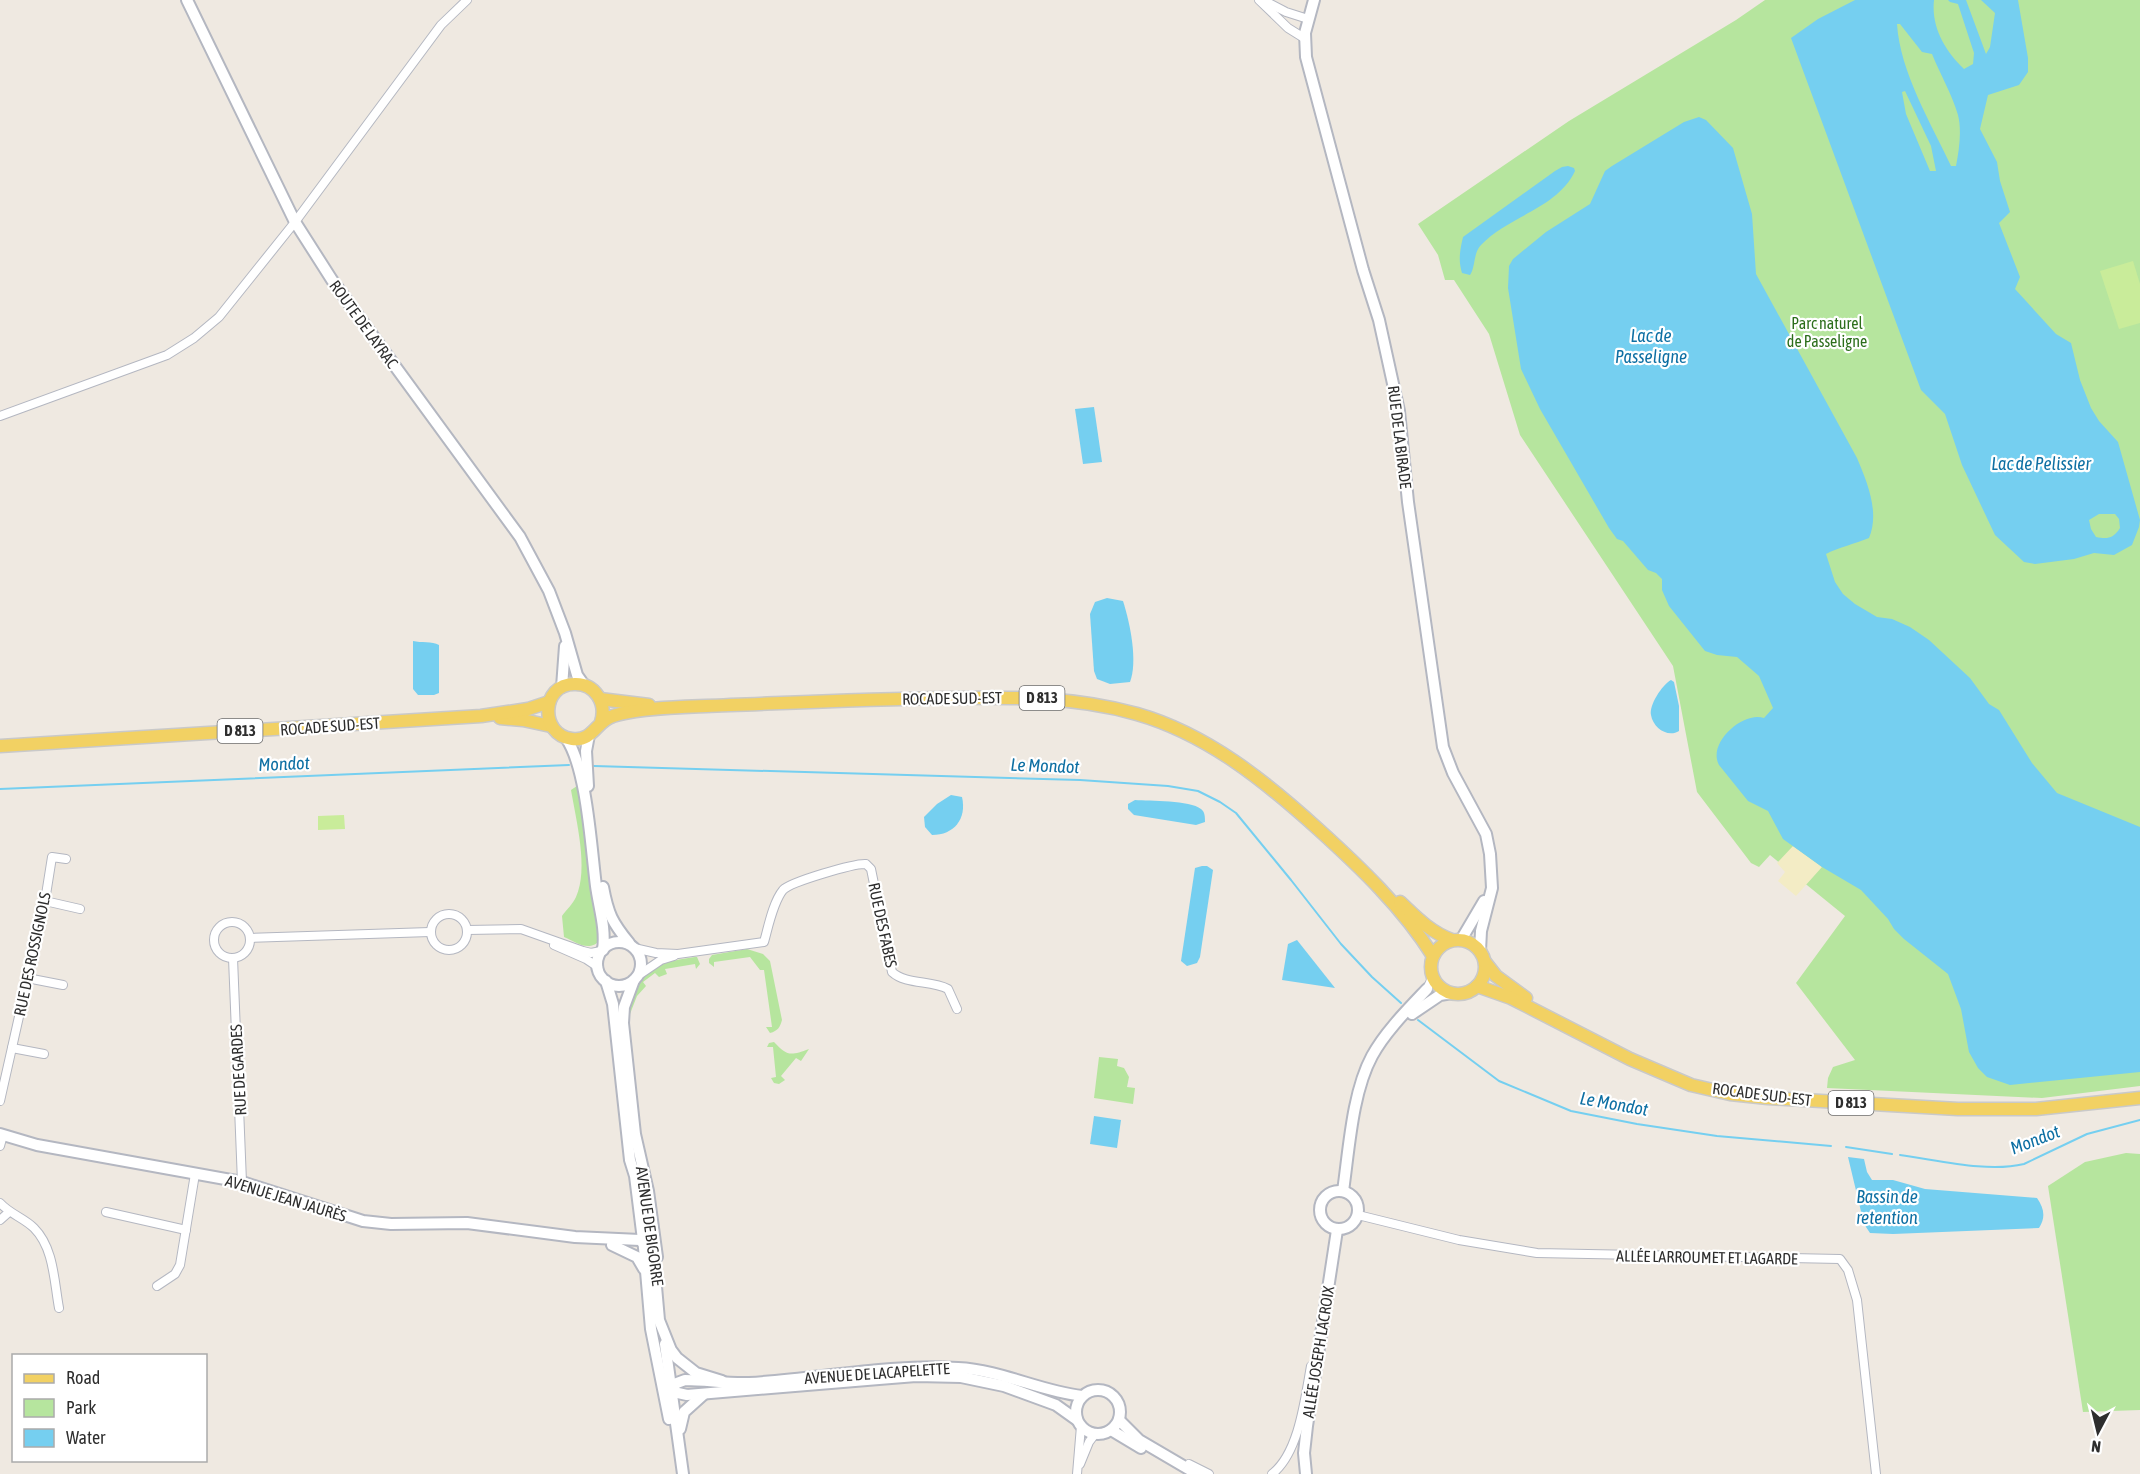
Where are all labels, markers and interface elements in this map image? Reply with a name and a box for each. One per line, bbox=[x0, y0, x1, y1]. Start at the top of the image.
street label: ROUTE DE LAYRAC bbox=[326, 277, 402, 371]
park label: Parc naturel de Passeligne bbox=[1787, 314, 1867, 351]
water label: Lac de Passeligne bbox=[1615, 325, 1687, 367]
street label: RUE DE LA BIRADE bbox=[1385, 384, 1415, 490]
water label: Lac de Pelissier bbox=[1991, 453, 2092, 474]
road number: D 813 bbox=[1020, 686, 1064, 710]
street label: ROCADE SUD-EST bbox=[902, 688, 1002, 708]
street label: ROCADE SUD-EST bbox=[280, 714, 380, 738]
road number: D 813 bbox=[218, 719, 262, 743]
water label: Mondot bbox=[258, 752, 311, 775]
water label: Le Mondot bbox=[1010, 754, 1081, 777]
street label: RUE DES FABES bbox=[865, 881, 901, 969]
street label: RUE DES ROSSIGNOLS bbox=[10, 890, 54, 1018]
street label: RUE DE GARDES bbox=[227, 1024, 249, 1116]
street label: ROCADE SUD-EST bbox=[1711, 1079, 1813, 1109]
water label: Le Mondot bbox=[1578, 1087, 1651, 1120]
road number: D 813 bbox=[1828, 1091, 1874, 1115]
water label: Mondot bbox=[2007, 1120, 2063, 1159]
street label: AVENUE DE BIGORRE bbox=[633, 1165, 667, 1287]
street label: AVENUE JEAN JAURÈS bbox=[223, 1171, 349, 1225]
water label: Bassin de retention bbox=[1856, 1186, 1918, 1228]
street label: ALLÉE LARROUMET ET LAGARDE bbox=[1616, 1246, 1798, 1268]
street label: ALLÉE JOSEPH LACROIX bbox=[1299, 1284, 1337, 1419]
legend bbox=[12, 1354, 207, 1462]
street label: AVENUE DE LACAPELETTE bbox=[804, 1359, 950, 1387]
text: Road bbox=[66, 1367, 100, 1388]
text: Park bbox=[66, 1397, 96, 1418]
north arrow bbox=[2068, 1402, 2128, 1462]
text: Water bbox=[66, 1427, 106, 1448]
text: N bbox=[2090, 1437, 2102, 1456]

